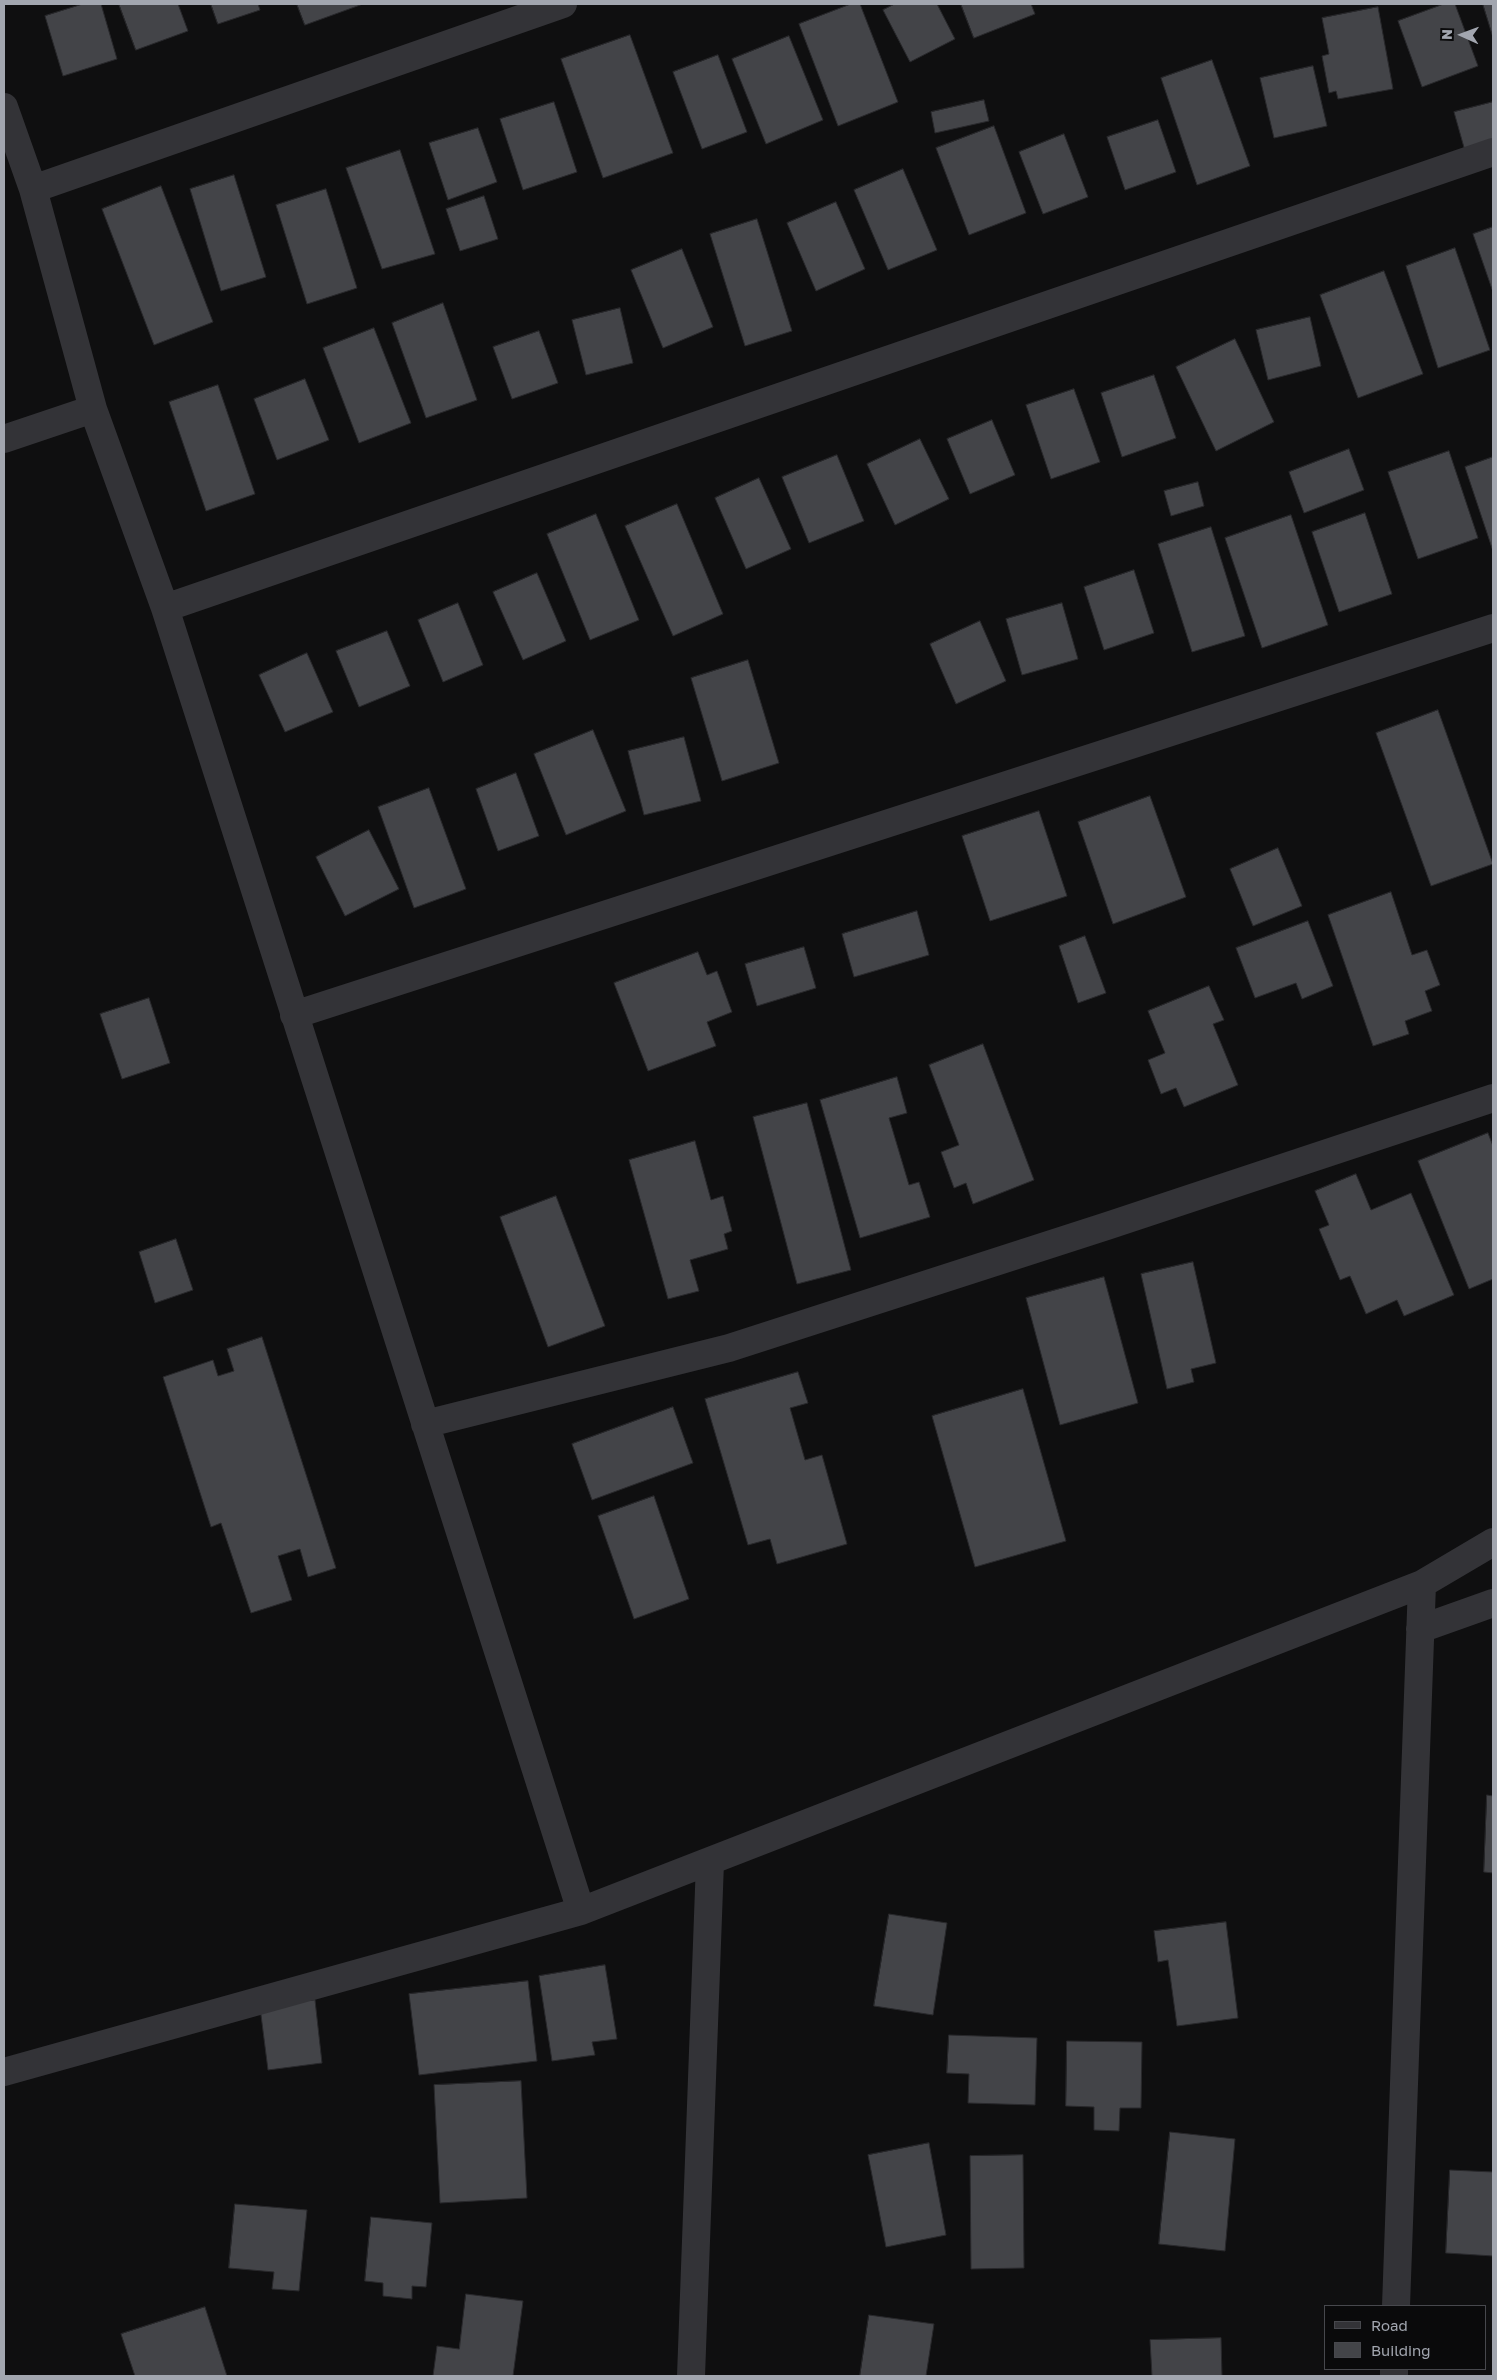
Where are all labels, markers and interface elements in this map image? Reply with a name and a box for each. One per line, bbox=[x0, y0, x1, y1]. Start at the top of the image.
north arrow bbox=[1437, 10, 1487, 60]
text: N bbox=[1438, 29, 1455, 40]
legend bbox=[1324, 2305, 1487, 2370]
text: Road bbox=[1371, 2316, 1408, 2334]
text: Building bbox=[1371, 2341, 1431, 2359]

